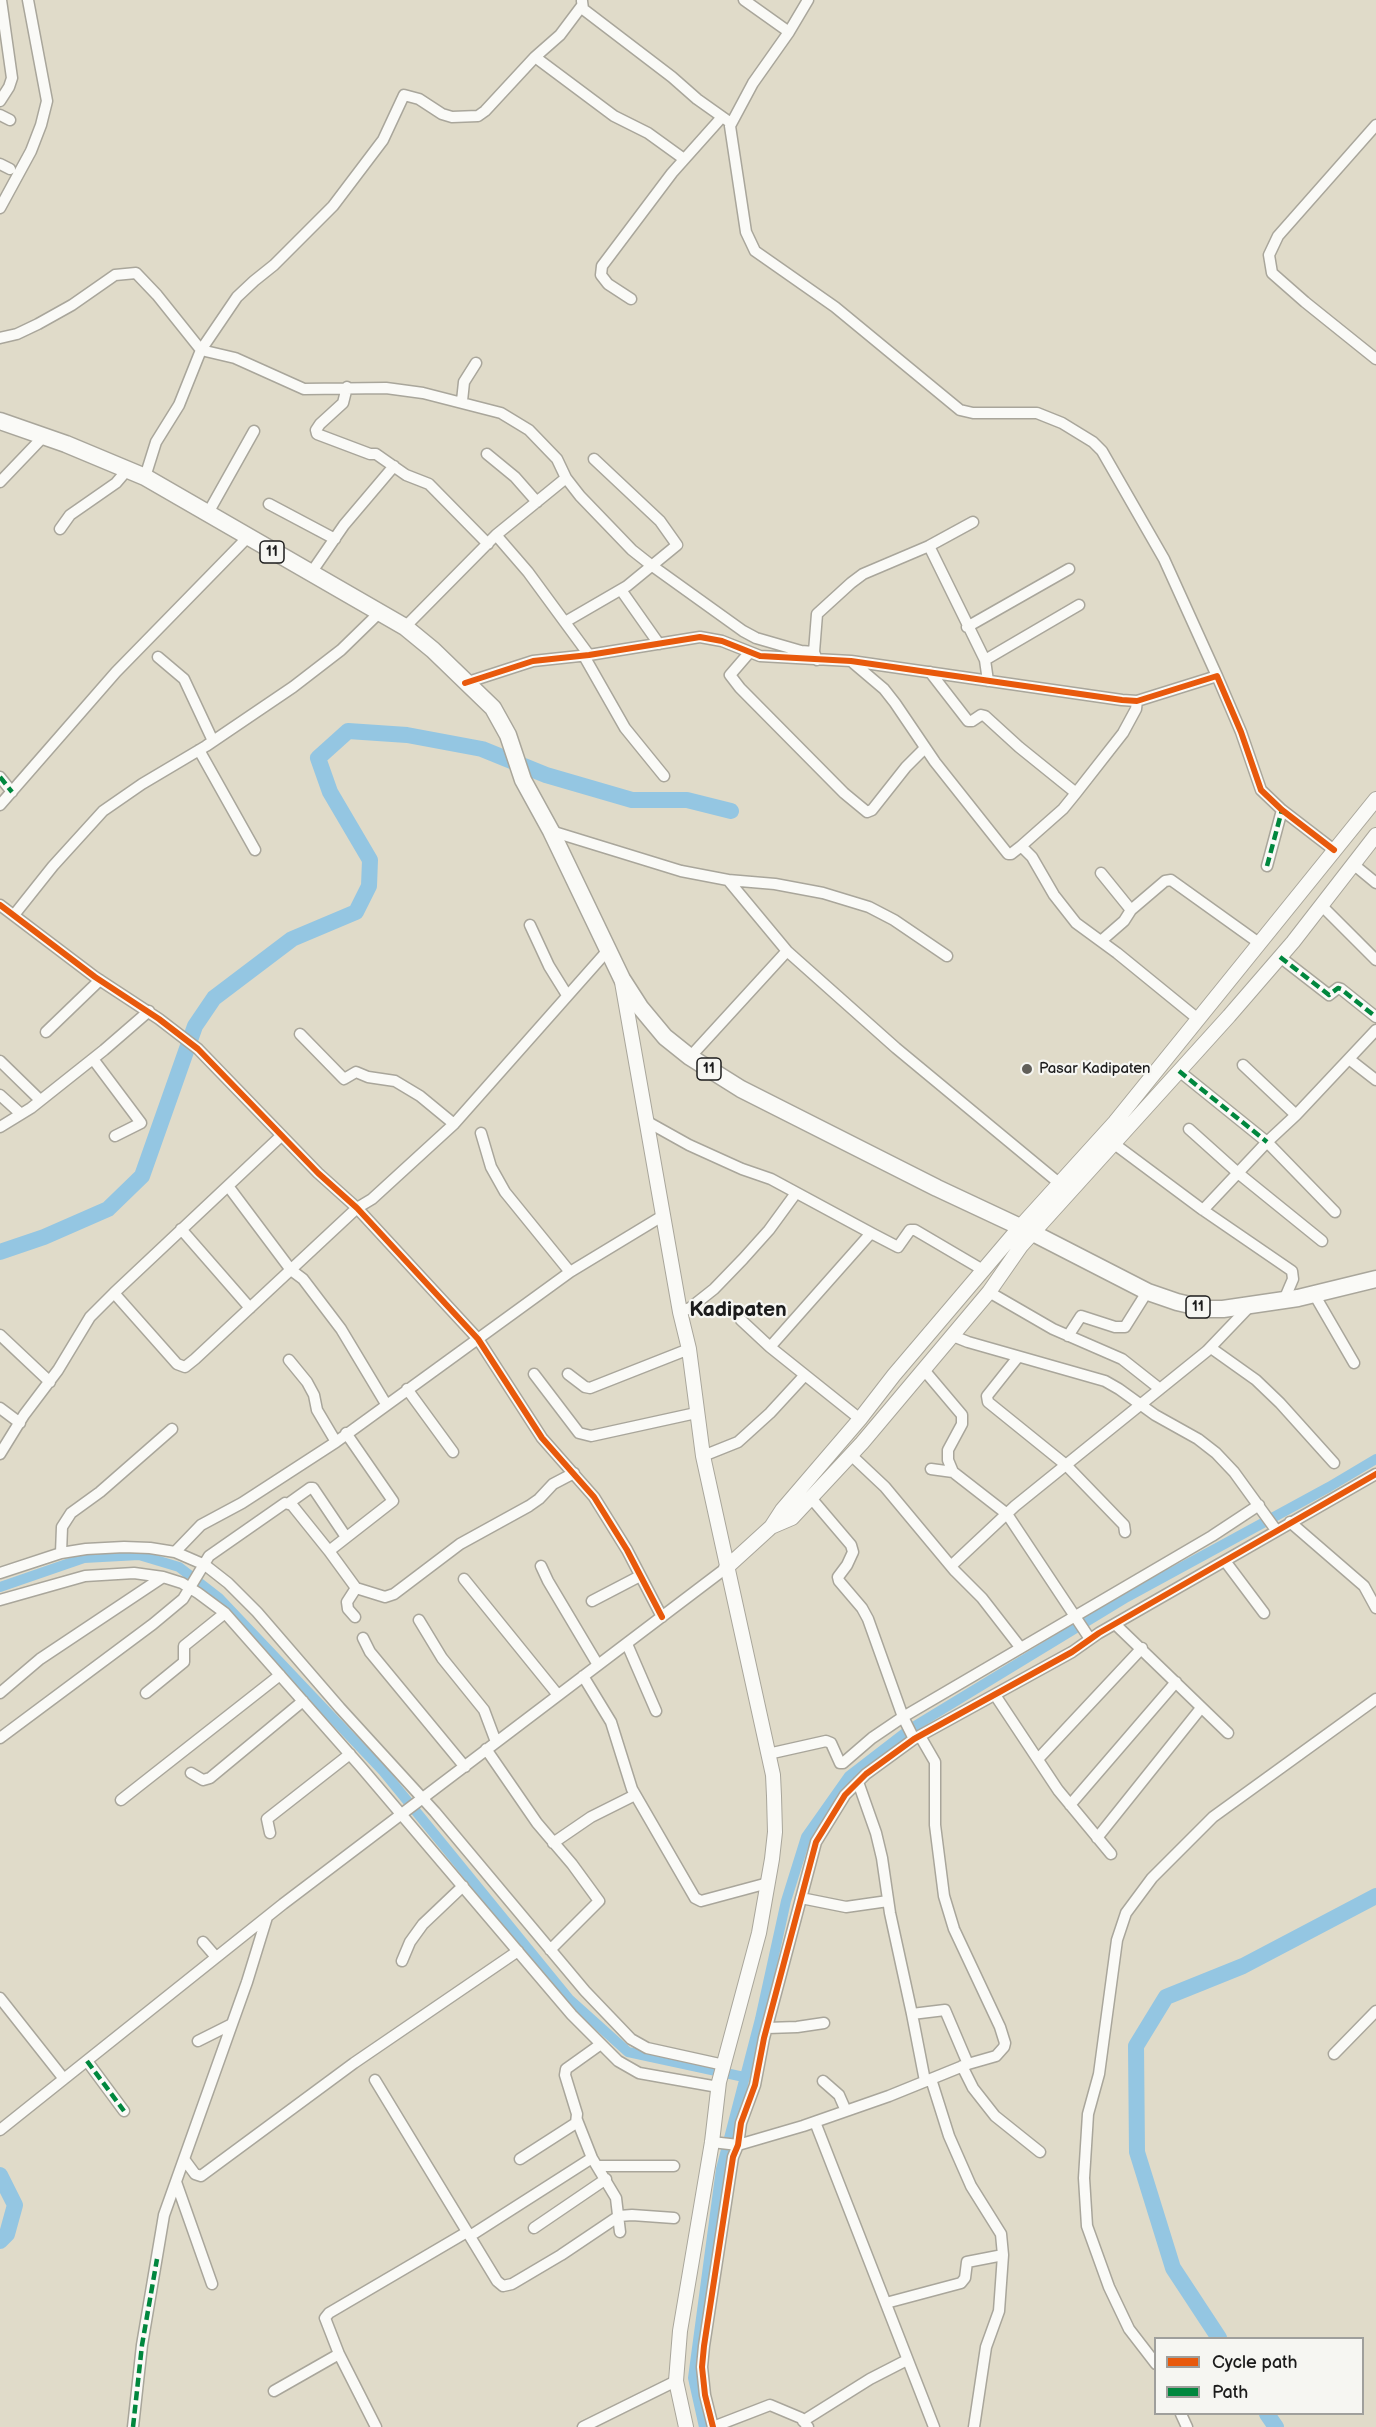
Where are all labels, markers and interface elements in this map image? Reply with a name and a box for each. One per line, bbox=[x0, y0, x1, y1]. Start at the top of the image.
road number: 11 bbox=[260, 541, 284, 563]
road number: 11 bbox=[697, 1058, 721, 1080]
place label: Pasar Kadipaten bbox=[1039, 1060, 1151, 1078]
marker: Pasar Kadipaten bbox=[1020, 1062, 1034, 1076]
road number: 11 bbox=[1186, 1296, 1210, 1318]
district label: Kadipaten bbox=[689, 1298, 787, 1324]
legend bbox=[1154, 2337, 1364, 2415]
text: Cycle path bbox=[1212, 2352, 1298, 2373]
text: Path bbox=[1212, 2382, 1248, 2403]

